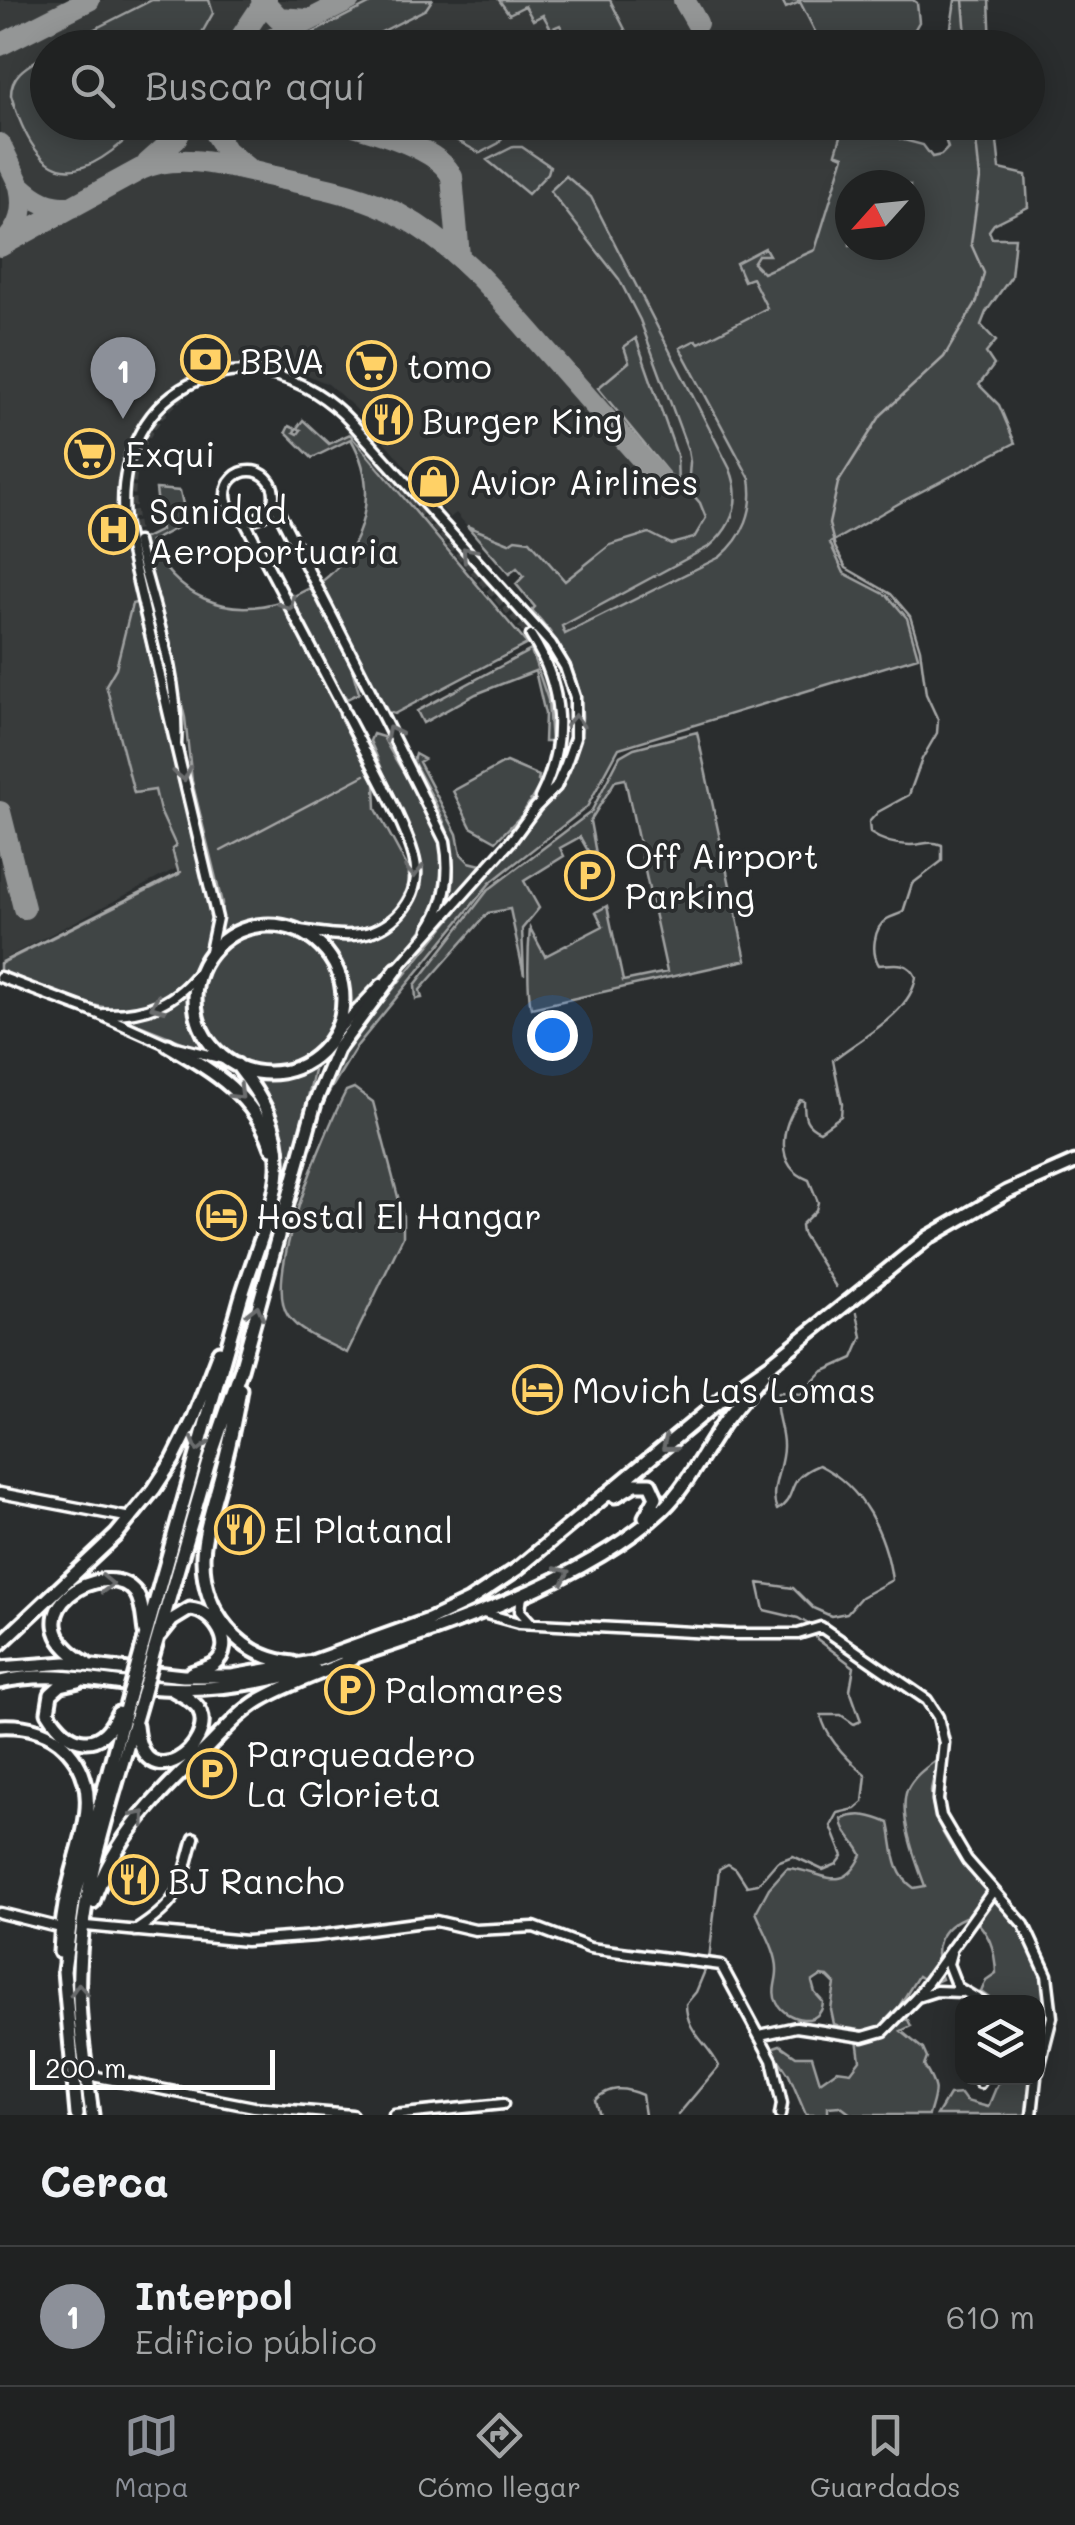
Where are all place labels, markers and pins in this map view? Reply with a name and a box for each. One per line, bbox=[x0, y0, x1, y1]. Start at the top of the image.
bank icon: BBVA bbox=[179, 334, 231, 386]
pin: 1 bbox=[90, 336, 156, 419]
place label: BBVA bbox=[240, 337, 325, 383]
supermarket icon: tomo bbox=[346, 339, 398, 391]
place label: tomo bbox=[407, 342, 492, 388]
restaurant icon: Burger King bbox=[361, 394, 413, 446]
place label: Burger King bbox=[422, 397, 623, 443]
supermarket icon: Exqui bbox=[64, 427, 116, 479]
place label: Exqui bbox=[125, 430, 215, 476]
shop icon: Avior Airlines bbox=[408, 455, 460, 507]
place label: Avior Airlines bbox=[469, 458, 699, 504]
place label: Sanidad Aeroportuaria bbox=[149, 487, 400, 573]
hospital icon: Sanidad Aeroportuaria bbox=[88, 504, 140, 556]
place label: Off Airport Parking bbox=[625, 832, 819, 918]
parking icon: Off Airport Parking bbox=[564, 849, 616, 901]
hotel icon: Hostal El Hangar bbox=[195, 1189, 247, 1241]
place label: Hostal El Hangar bbox=[256, 1192, 542, 1238]
hotel icon: Movich Las Lomas bbox=[511, 1363, 563, 1415]
place label: Movich Las Lomas bbox=[572, 1366, 876, 1412]
restaurant icon: El Platanal bbox=[213, 1503, 265, 1555]
place label: El Platanal bbox=[274, 1506, 453, 1552]
parking icon: Palomares bbox=[324, 1663, 376, 1715]
place label: Palomares bbox=[385, 1666, 564, 1712]
place label: Parqueadero La Glorieta bbox=[247, 1730, 475, 1816]
parking icon: Parqueadero La Glorieta bbox=[186, 1747, 238, 1799]
restaurant icon: BJ Rancho bbox=[107, 1854, 159, 1906]
place label: BJ Rancho bbox=[168, 1857, 345, 1903]

